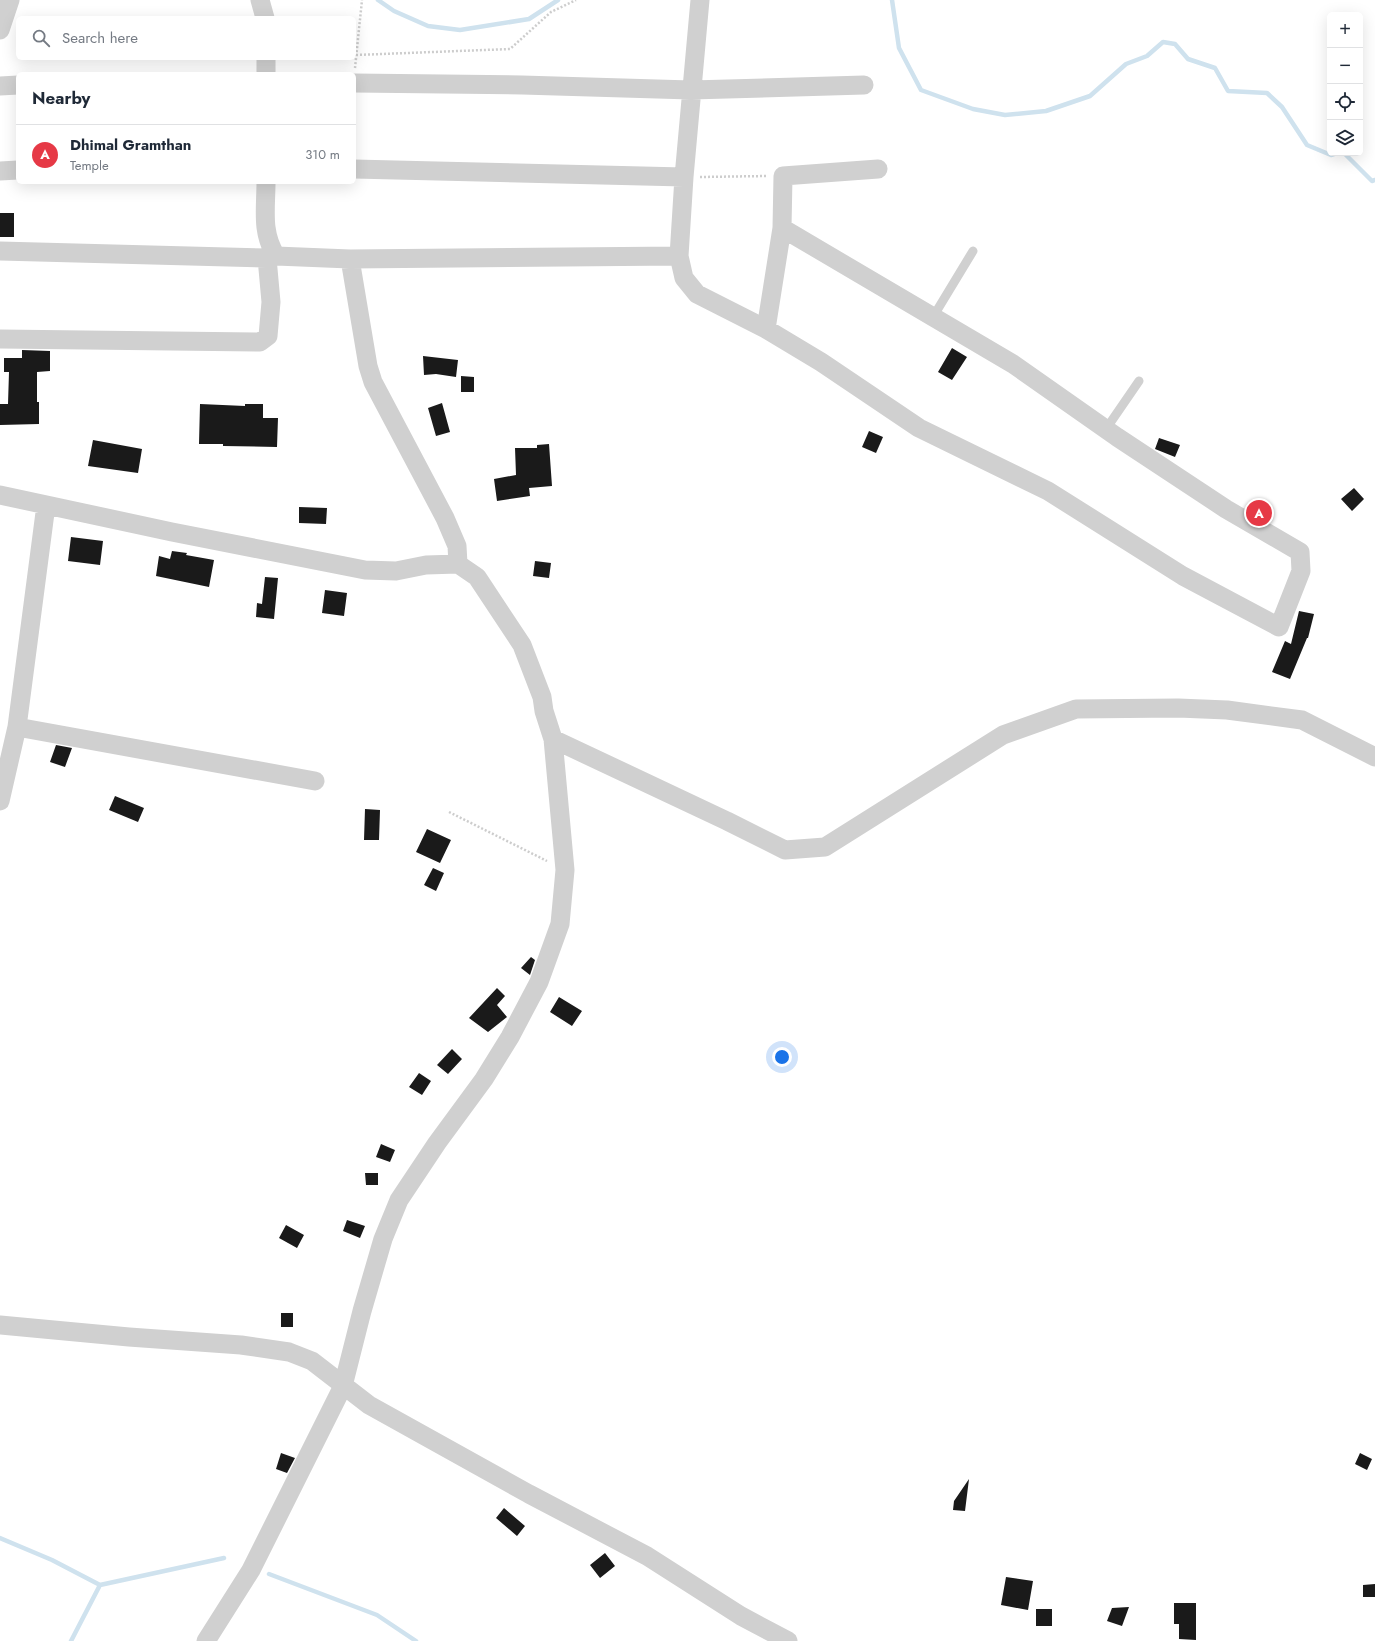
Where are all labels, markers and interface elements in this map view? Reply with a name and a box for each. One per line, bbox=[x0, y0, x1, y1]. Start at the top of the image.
map controls bbox=[1327, 12, 1363, 156]
button: + bbox=[1327, 12, 1363, 48]
search box bbox=[16, 16, 356, 60]
icon: search bbox=[30, 27, 52, 49]
text: Search here bbox=[62, 27, 138, 49]
button: − bbox=[1327, 48, 1363, 84]
button: locate bbox=[1327, 84, 1363, 120]
text: Nearby bbox=[32, 86, 90, 110]
button: layers bbox=[1327, 120, 1363, 156]
text: Dhimal Gramthan bbox=[70, 134, 191, 156]
text: A bbox=[40, 145, 50, 164]
text: 310 m bbox=[305, 145, 340, 164]
text: Temple bbox=[70, 156, 109, 175]
pin: A bbox=[1246, 498, 1272, 528]
your location bbox=[772, 1047, 792, 1067]

